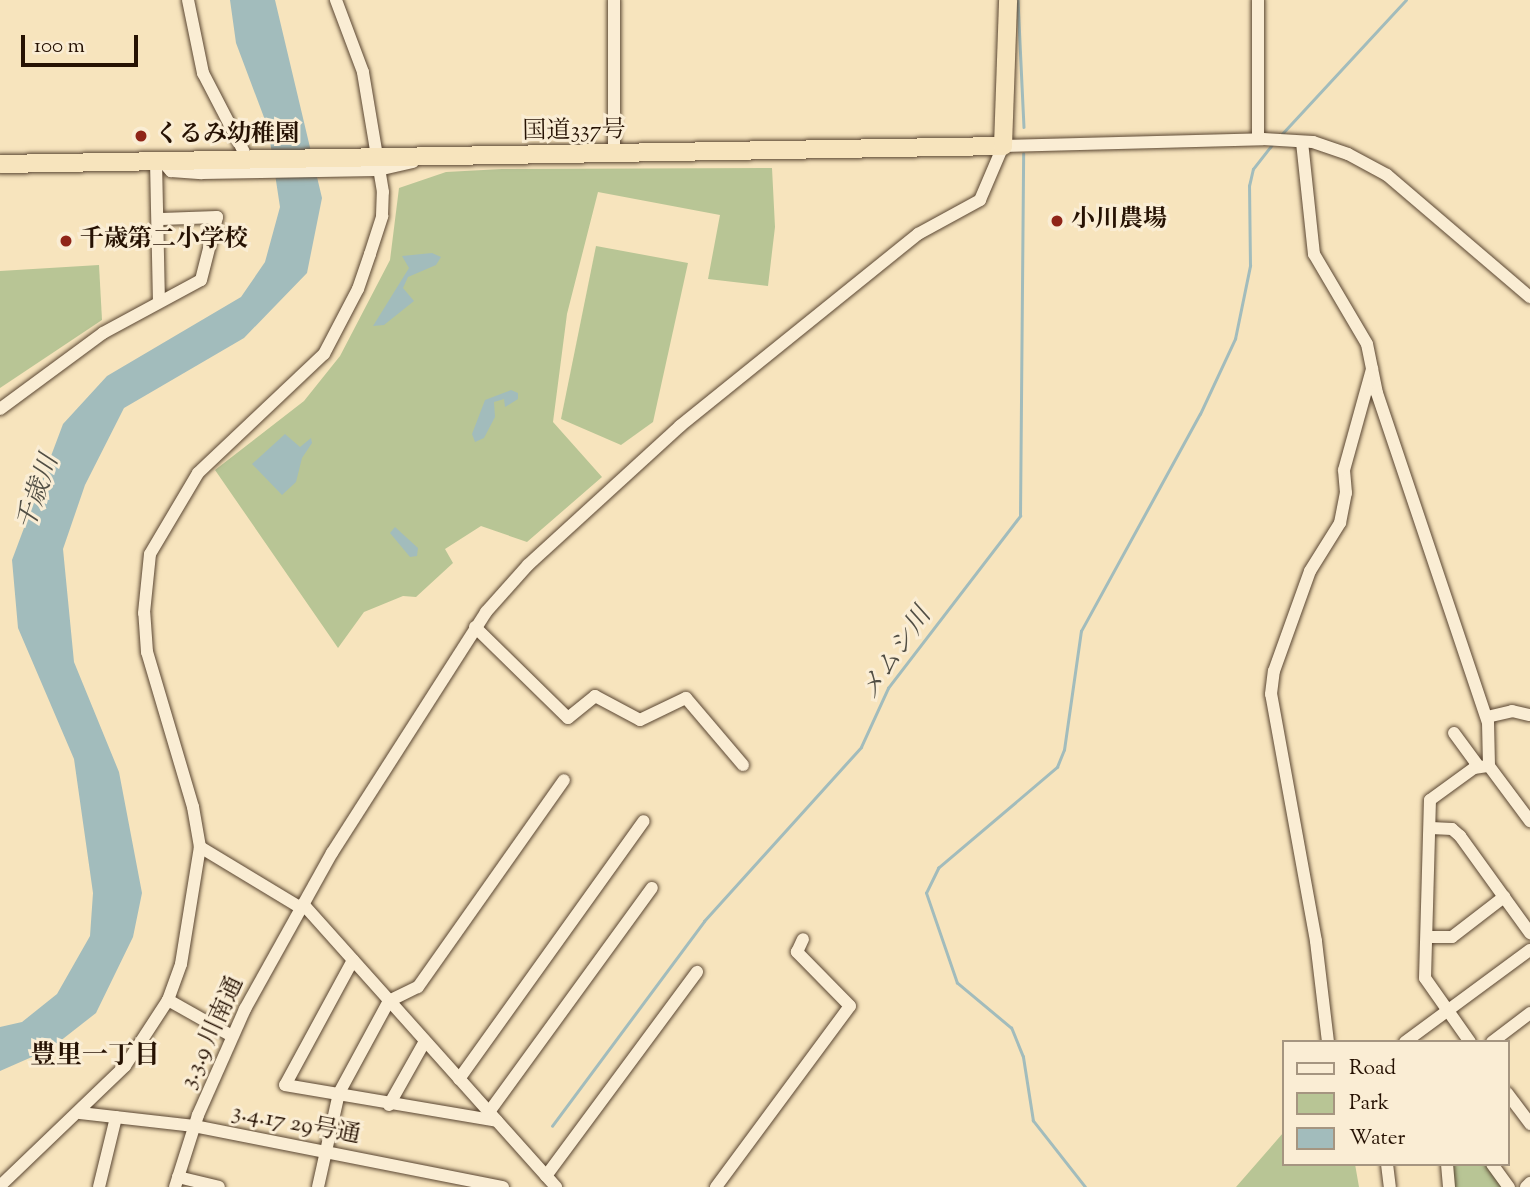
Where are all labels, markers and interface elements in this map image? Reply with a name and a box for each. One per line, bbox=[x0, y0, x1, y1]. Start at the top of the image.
scale bar bbox=[24, 21, 142, 65]
text: 100 m bbox=[34, 32, 85, 62]
street label: 国道337号 bbox=[522, 117, 626, 147]
place label: くるみ幼稚園 bbox=[155, 122, 299, 150]
marker: くるみ幼稚園 bbox=[133, 128, 149, 144]
place label: 小川農場 bbox=[1071, 207, 1167, 235]
marker: 小川農場 bbox=[1049, 213, 1065, 229]
place label: 千歳第二小学校 bbox=[80, 227, 248, 255]
marker: 千歳第二小学校 bbox=[58, 233, 74, 249]
water label: 千歳川 bbox=[12, 451, 66, 535]
water label: メムシ川 bbox=[855, 602, 939, 706]
street label: 3.3.9 川南通 bbox=[175, 973, 251, 1093]
legend bbox=[1282, 1040, 1509, 1166]
district label: 豊里一丁目 bbox=[30, 1041, 160, 1073]
text: Road bbox=[1349, 1054, 1396, 1084]
text: Park bbox=[1349, 1089, 1389, 1119]
street label: 3.4.17 29号通 bbox=[229, 1098, 363, 1152]
text: Water bbox=[1349, 1124, 1405, 1154]

